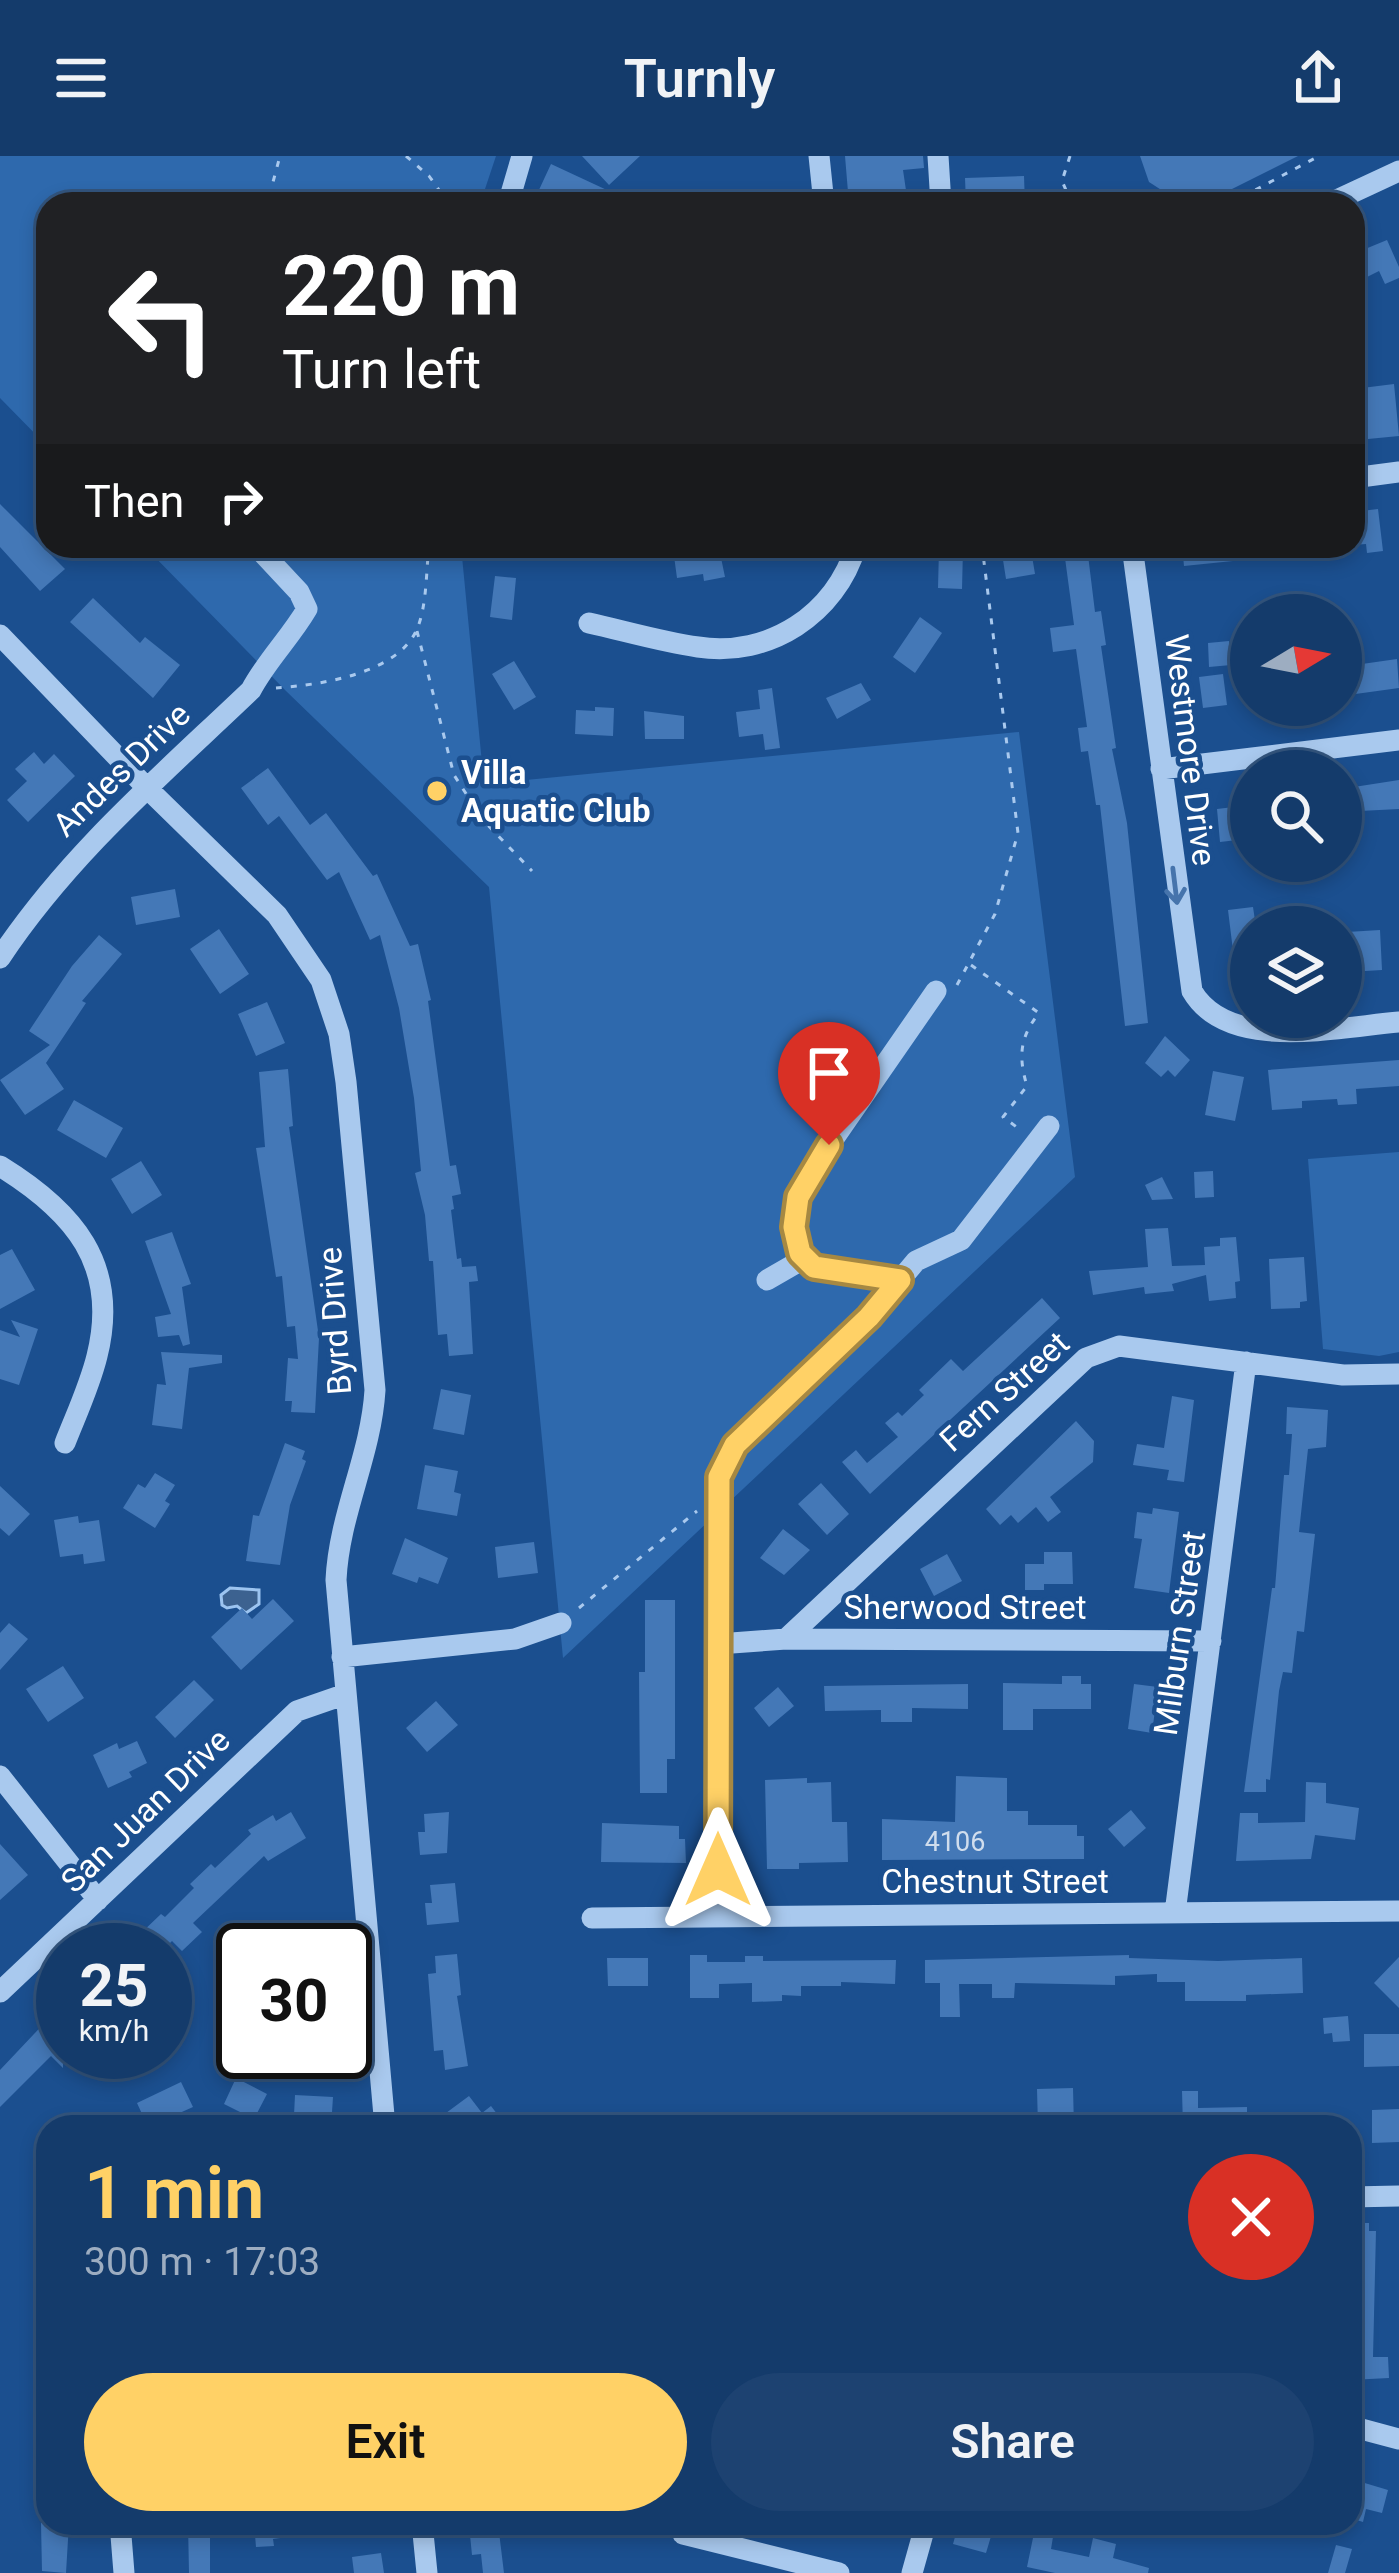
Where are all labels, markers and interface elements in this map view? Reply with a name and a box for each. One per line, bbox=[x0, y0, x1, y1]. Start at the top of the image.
icon: menu bbox=[48, 45, 114, 111]
icon: share bbox=[1285, 45, 1351, 111]
text: Turnly bbox=[624, 47, 775, 110]
text: 220 m bbox=[282, 237, 520, 336]
icon: left bbox=[84, 240, 240, 396]
text: Turn left bbox=[282, 338, 481, 401]
icon: right bbox=[208, 468, 274, 534]
text: Then bbox=[84, 475, 184, 528]
north arrow bbox=[1230, 594, 1362, 726]
map controls bbox=[1230, 594, 1362, 1038]
street label: Westmore Drive bbox=[1157, 632, 1224, 868]
street label: Andes Drive bbox=[45, 694, 198, 844]
button: search bbox=[1230, 750, 1362, 882]
place label: Villa Aquatic Club bbox=[461, 753, 651, 830]
marker: Villa Aquatic Club bbox=[424, 778, 450, 804]
one-way arrow bbox=[1165, 865, 1187, 904]
button: layers bbox=[1230, 906, 1362, 1038]
pin bbox=[778, 1022, 880, 1145]
icon: arrive bbox=[796, 1040, 862, 1106]
street label: Byrd Drive bbox=[310, 1246, 359, 1396]
street label: Fern Street bbox=[932, 1323, 1077, 1459]
street label: Milburn Street bbox=[1146, 1528, 1213, 1738]
street label: Sherwood Street bbox=[843, 1588, 1087, 1627]
street label: San Juan Drive bbox=[53, 1720, 238, 1900]
position arrow bbox=[655, 1807, 781, 1933]
house number: 4106 bbox=[925, 1826, 985, 1858]
street label: Chestnut Street bbox=[881, 1862, 1109, 1901]
speed limit sign: 30 bbox=[216, 1923, 372, 2079]
text: 25 bbox=[80, 1950, 148, 2021]
text: km/h bbox=[79, 2013, 149, 2048]
text: 1 min bbox=[84, 2151, 265, 2236]
button: close bbox=[1188, 2154, 1314, 2280]
text: 300 m · 17:03 bbox=[84, 2239, 320, 2285]
button: Exit bbox=[84, 2373, 687, 2511]
button: Share bbox=[711, 2373, 1314, 2511]

